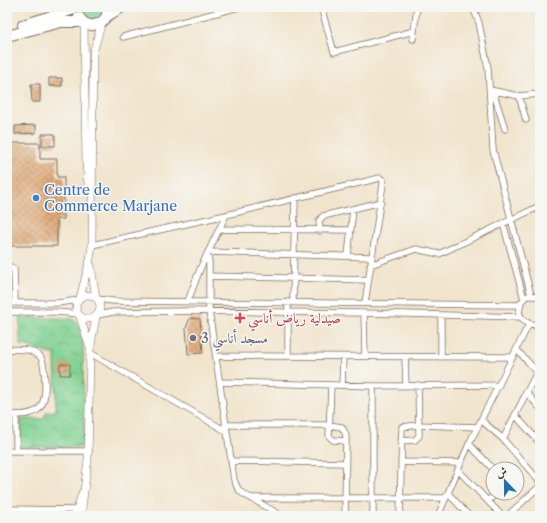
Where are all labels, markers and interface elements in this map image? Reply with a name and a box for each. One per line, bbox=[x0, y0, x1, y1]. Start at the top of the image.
place label: Centre de Commerce Marjane bbox=[44, 181, 177, 215]
marker: Centre de Commerce Marjane bbox=[31, 193, 41, 203]
place label: صيدلية رياض أناسي bbox=[248, 308, 341, 332]
marker: صيدلية رياض أناسي bbox=[235, 313, 245, 323]
place label: مسجد أناسي 3 bbox=[201, 328, 268, 352]
marker: مسجد أناسي 3 bbox=[188, 333, 198, 343]
north arrow bbox=[485, 461, 525, 501]
text: ش bbox=[494, 463, 509, 480]

